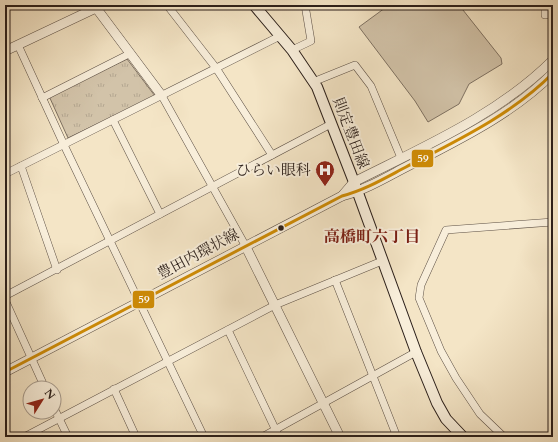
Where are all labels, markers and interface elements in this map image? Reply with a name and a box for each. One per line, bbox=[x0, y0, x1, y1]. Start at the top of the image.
street label: 則定豊田線 bbox=[328, 94, 374, 172]
line badge: 59 bbox=[411, 149, 434, 168]
text: 59 bbox=[417, 151, 429, 166]
hospital icon: ひらい眼科 bbox=[314, 159, 336, 187]
place label: ひらい眼科 bbox=[236, 160, 311, 180]
unlabelled marker bbox=[276, 223, 286, 233]
street label: 豊田内環状線 bbox=[154, 224, 242, 284]
district label: 高橋町六丁目 bbox=[324, 226, 420, 248]
line badge: 59 bbox=[132, 290, 155, 309]
text: 59 bbox=[138, 292, 150, 307]
north arrow bbox=[22, 380, 62, 420]
text: N bbox=[41, 386, 59, 403]

